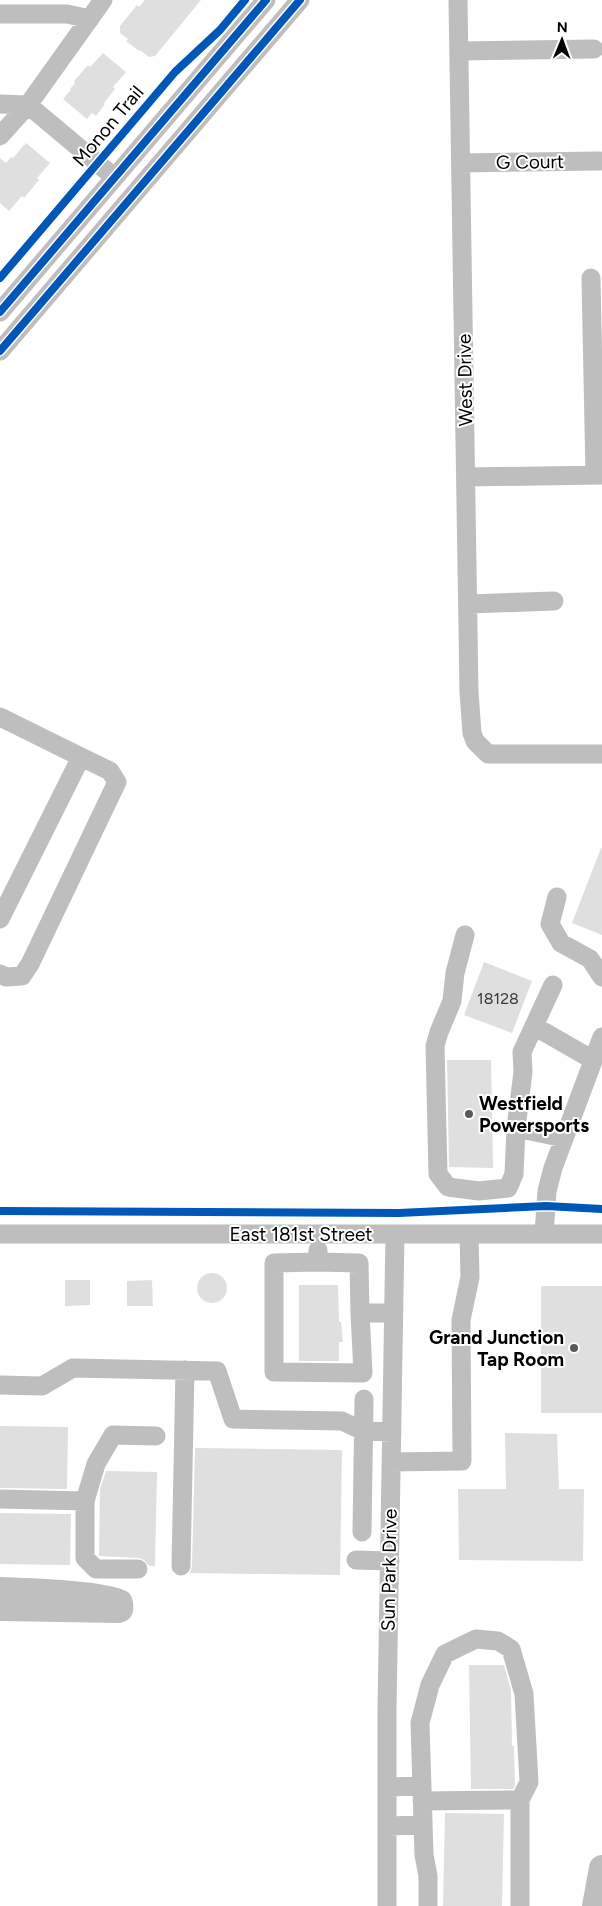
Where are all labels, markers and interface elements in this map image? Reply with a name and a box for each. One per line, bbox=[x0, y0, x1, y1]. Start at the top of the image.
north arrow bbox=[537, 15, 587, 65]
text: N bbox=[557, 19, 568, 36]
street label: Monon Trail bbox=[68, 81, 148, 171]
street label: G Court bbox=[496, 150, 564, 174]
street label: West Drive bbox=[453, 334, 477, 426]
house number: 18128 bbox=[477, 989, 519, 1008]
place label: Westfield Powersports bbox=[479, 1092, 589, 1137]
marker: Westfield Powersports bbox=[463, 1108, 475, 1120]
street label: East 181st Street bbox=[230, 1223, 372, 1246]
place label: Grand Junction Tap Room bbox=[429, 1326, 564, 1371]
marker: Grand Junction Tap Room bbox=[568, 1342, 580, 1354]
street label: Sun Park Drive bbox=[376, 1509, 402, 1631]

